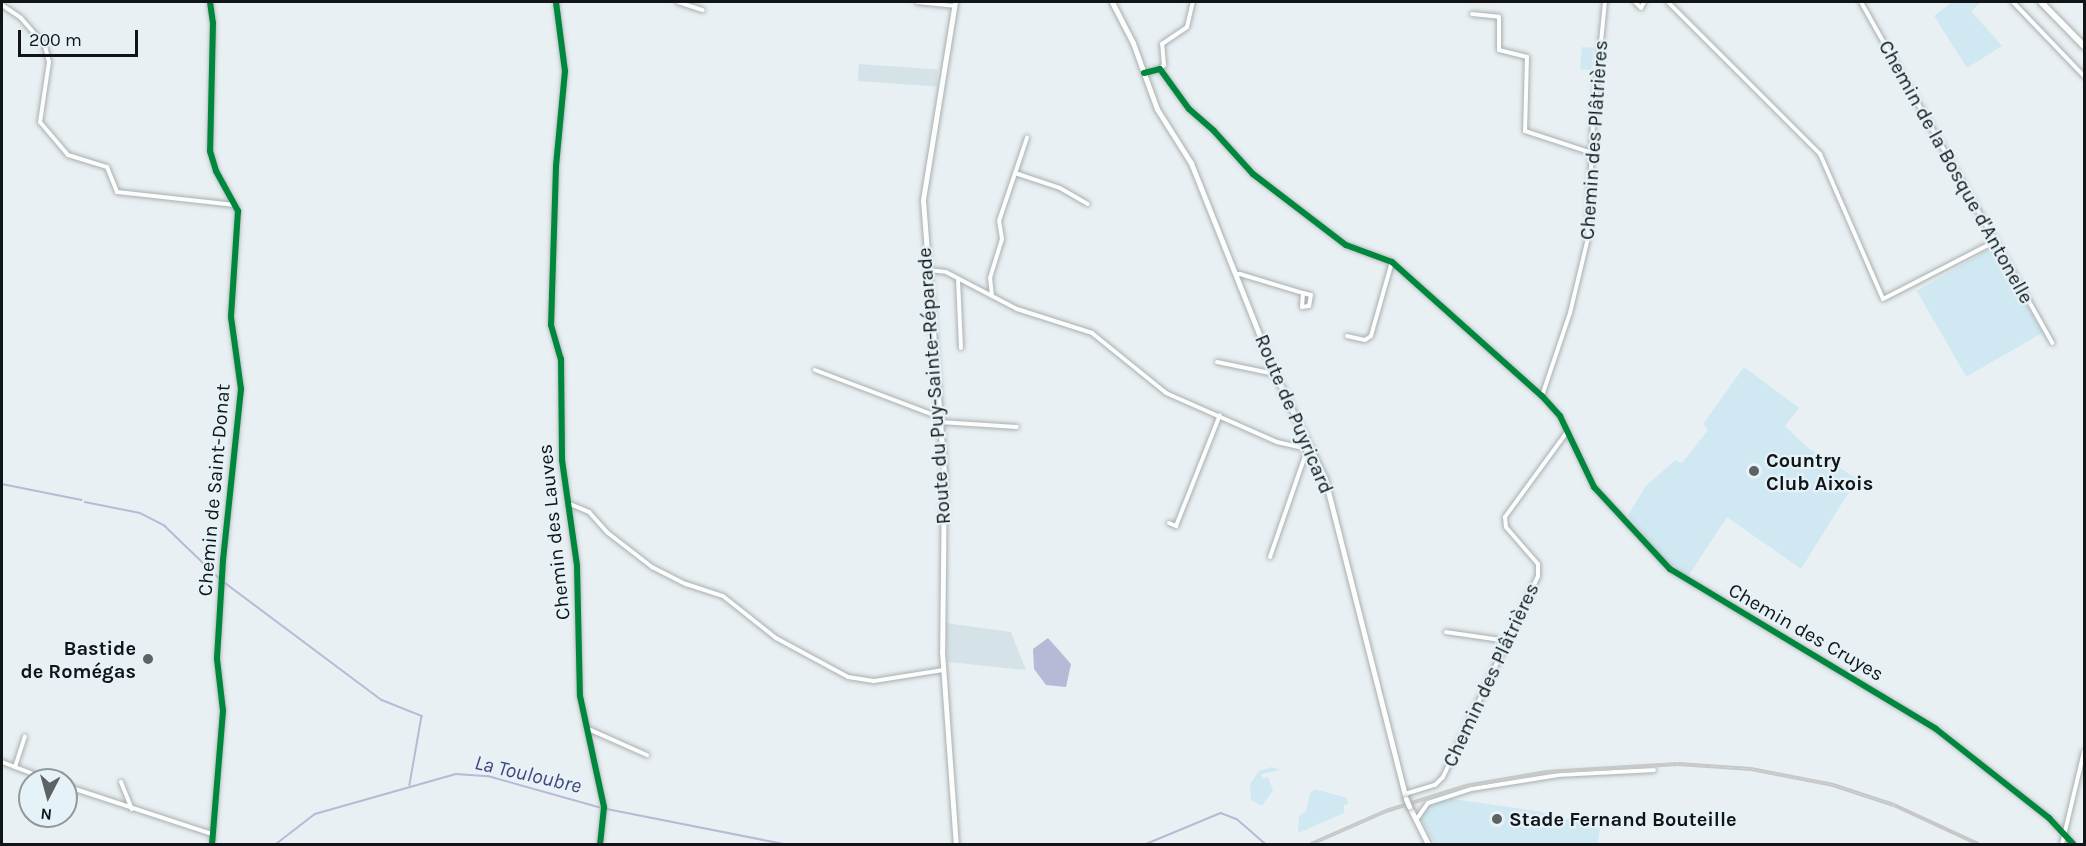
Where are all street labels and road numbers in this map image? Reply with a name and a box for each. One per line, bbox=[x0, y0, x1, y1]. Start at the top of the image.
street label: Chemin de la Bosque d'Antonelle bbox=[1873, 36, 2039, 308]
street label: Chemin des Plâtrières bbox=[1575, 39, 1613, 241]
street label: Route du Puy-Sainte-Réparade bbox=[912, 247, 956, 525]
street label: Route de Puyricard bbox=[1250, 331, 1338, 497]
street label: Chemin de Saint-Donat bbox=[193, 383, 235, 597]
street label: Chemin des Lauves bbox=[533, 443, 575, 621]
street label: Chemin des Cruyes bbox=[1724, 578, 1888, 686]
street label: Chemin des Plâtrières bbox=[1438, 579, 1544, 771]

